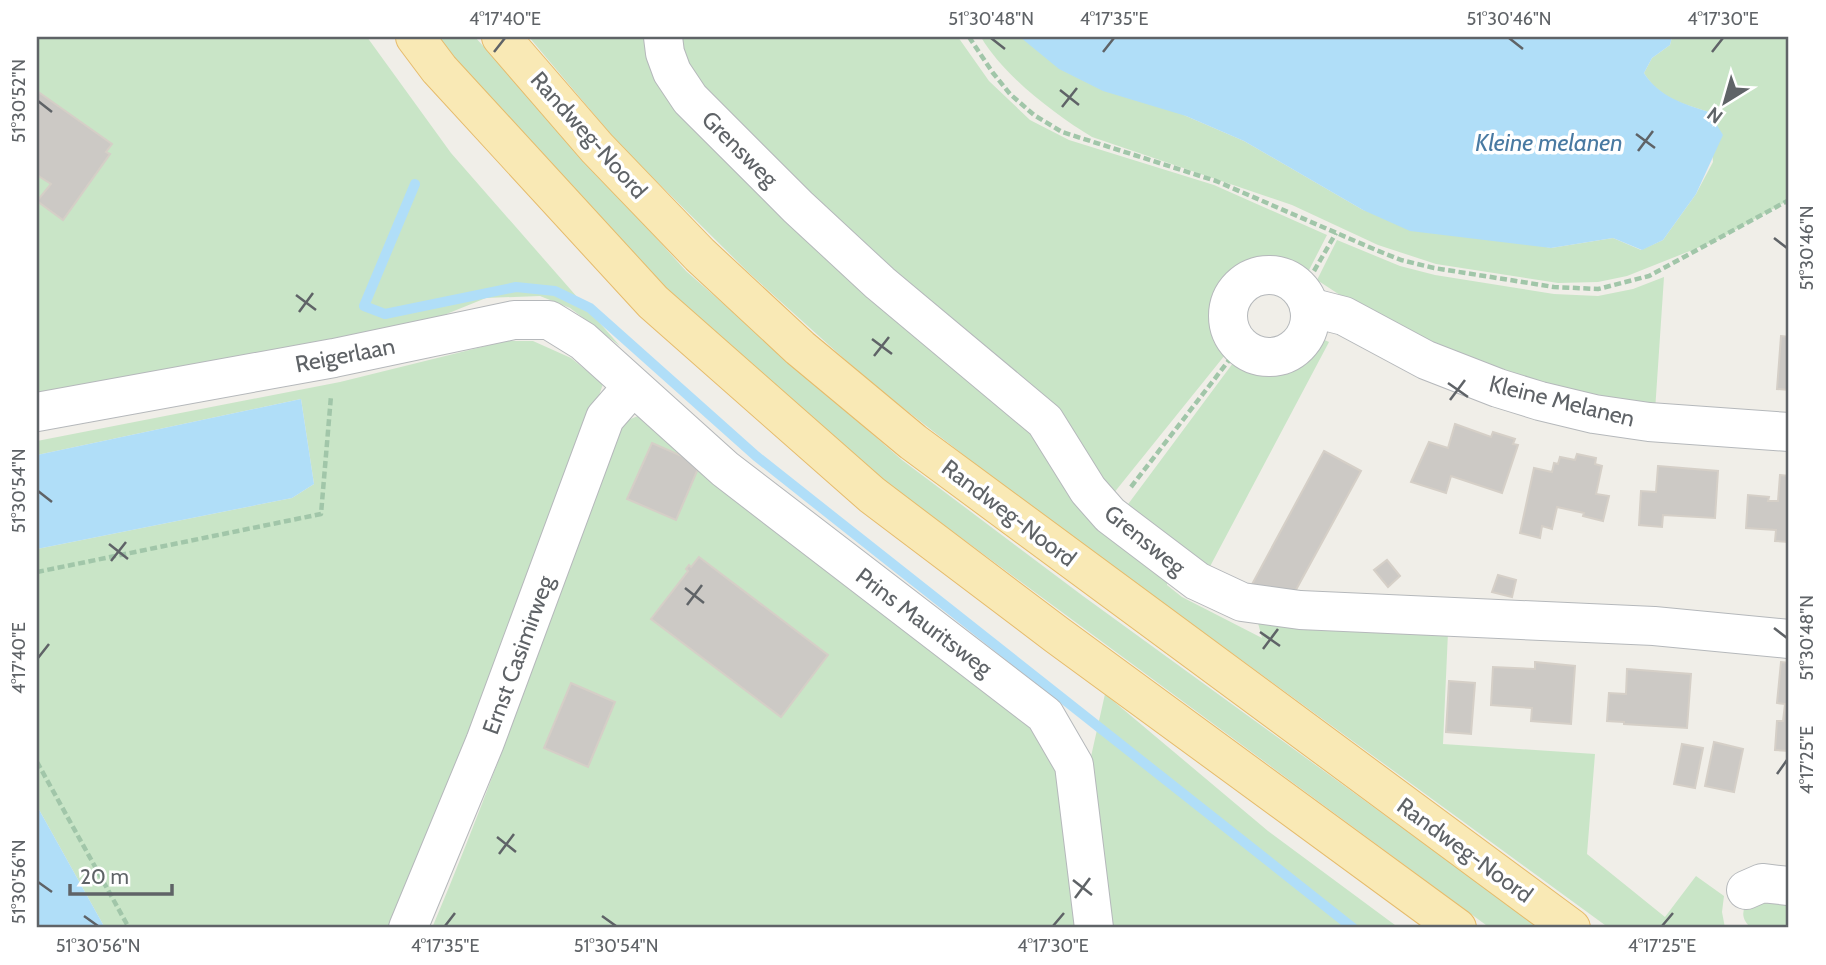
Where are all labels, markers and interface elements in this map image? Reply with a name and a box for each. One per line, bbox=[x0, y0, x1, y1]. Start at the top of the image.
text: 4°17'40"E bbox=[469, 8, 541, 30]
text: 51°30'48"N bbox=[948, 8, 1034, 30]
text: 4°17'35"E bbox=[1080, 8, 1148, 30]
text: 51°30'46"N bbox=[1467, 8, 1552, 30]
text: 4°17'30"E bbox=[1687, 8, 1759, 30]
text: 51°30'52"N bbox=[8, 59, 30, 143]
street label: Randweg-Noord bbox=[525, 66, 653, 204]
north arrow bbox=[1689, 66, 1759, 136]
text: N bbox=[1703, 102, 1727, 128]
street label: Grensweg bbox=[696, 105, 784, 193]
water label: Kleine melanen bbox=[1475, 128, 1623, 157]
text: 51°30'46"N bbox=[1796, 206, 1818, 291]
street label: Reigerlaan bbox=[293, 332, 397, 378]
street label: Kleine Melanen bbox=[1486, 369, 1638, 433]
text: 51°30'54"N bbox=[8, 449, 30, 533]
street label: Randweg-Noord bbox=[936, 453, 1082, 573]
street label: Grensweg bbox=[1099, 499, 1192, 582]
street label: Prins Mauritsweg bbox=[850, 562, 998, 683]
street label: Ernst Casimirweg bbox=[476, 571, 560, 738]
text: 51°30'48"N bbox=[1796, 595, 1818, 681]
text: 4°17'40"E bbox=[8, 622, 30, 694]
text: 4°17'25"E bbox=[1796, 726, 1818, 794]
street label: Randweg-Noord bbox=[1392, 791, 1538, 909]
text: 51°30'56"N bbox=[8, 840, 30, 924]
scale bar bbox=[70, 853, 172, 897]
text: 20 m bbox=[80, 864, 129, 889]
text: 51°30'56"N bbox=[56, 935, 140, 957]
text: 4°17'35"E bbox=[411, 935, 479, 957]
text: 51°30'54"N bbox=[574, 935, 658, 957]
text: 4°17'30"E bbox=[1017, 935, 1089, 957]
text: 4°17'25"E bbox=[1628, 935, 1696, 957]

